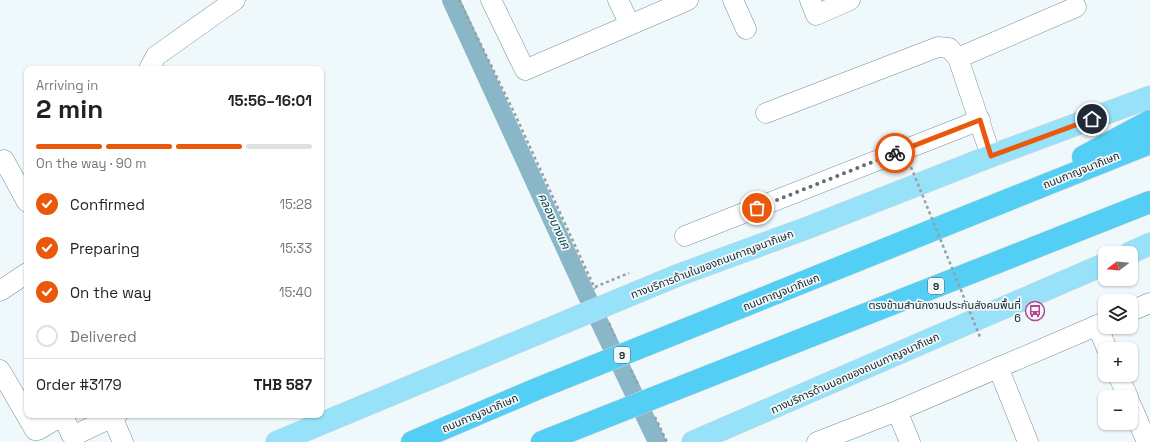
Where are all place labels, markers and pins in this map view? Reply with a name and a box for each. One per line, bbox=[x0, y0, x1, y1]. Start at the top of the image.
pin bbox=[1075, 102, 1109, 136]
pin bbox=[740, 191, 774, 225]
place label: ตรงข้ามสำนักงานประกันสังคมพื้นที่ 6 bbox=[868, 297, 1021, 325]
bus stop icon: ตรงข้ามสำนักงานประกันสังคมพื้นที่ 6 bbox=[1024, 300, 1046, 322]

